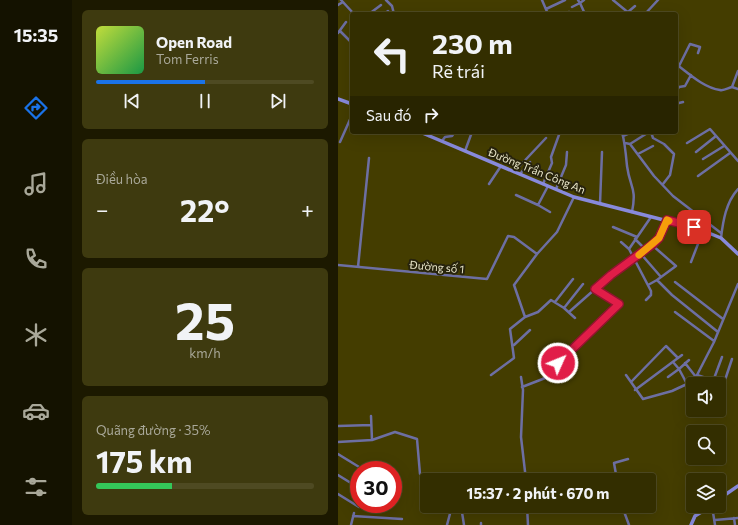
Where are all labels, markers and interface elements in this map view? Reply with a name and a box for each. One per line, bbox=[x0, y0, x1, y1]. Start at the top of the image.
text: 15:35 bbox=[14, 24, 58, 46]
text: 230 m bbox=[432, 26, 513, 60]
icon: left bbox=[366, 28, 418, 80]
text: Open Road bbox=[156, 33, 232, 51]
text: Tom Ferris bbox=[156, 51, 219, 67]
text: Rẽ trái bbox=[432, 60, 485, 82]
icon: previous bbox=[121, 90, 143, 112]
icon: pause bbox=[194, 90, 216, 112]
icon: next bbox=[267, 90, 289, 112]
icon: directions bbox=[22, 94, 50, 122]
icon: right bbox=[420, 104, 442, 126]
text: Sau đó bbox=[366, 106, 412, 124]
street label: Đường Trần Công An bbox=[486, 145, 588, 196]
icon: music bbox=[22, 170, 50, 198]
text: Điều hòa bbox=[96, 171, 148, 187]
text: 22° bbox=[180, 191, 230, 228]
text: − bbox=[96, 196, 109, 223]
text: + bbox=[301, 196, 314, 223]
pin bbox=[677, 210, 711, 244]
icon: arrive bbox=[683, 216, 705, 238]
icon: phone bbox=[22, 245, 50, 273]
street label: Đường số 1 bbox=[408, 258, 465, 275]
text: 25 bbox=[175, 287, 235, 351]
icon: climate bbox=[22, 321, 50, 349]
position arrow bbox=[537, 342, 579, 384]
text: km/h bbox=[189, 345, 221, 361]
map controls bbox=[686, 377, 726, 513]
button: sound bbox=[686, 377, 726, 417]
icon: car bbox=[22, 397, 50, 425]
text: Quãng đường · 35% bbox=[96, 422, 210, 438]
button: search bbox=[686, 425, 726, 465]
text: 175 km bbox=[96, 442, 193, 479]
speed limit sign: 30 bbox=[350, 461, 402, 513]
icon: filters bbox=[22, 473, 50, 501]
button: layers bbox=[686, 473, 726, 513]
text: 15:37 · 2 phút · 670 m bbox=[467, 484, 609, 502]

